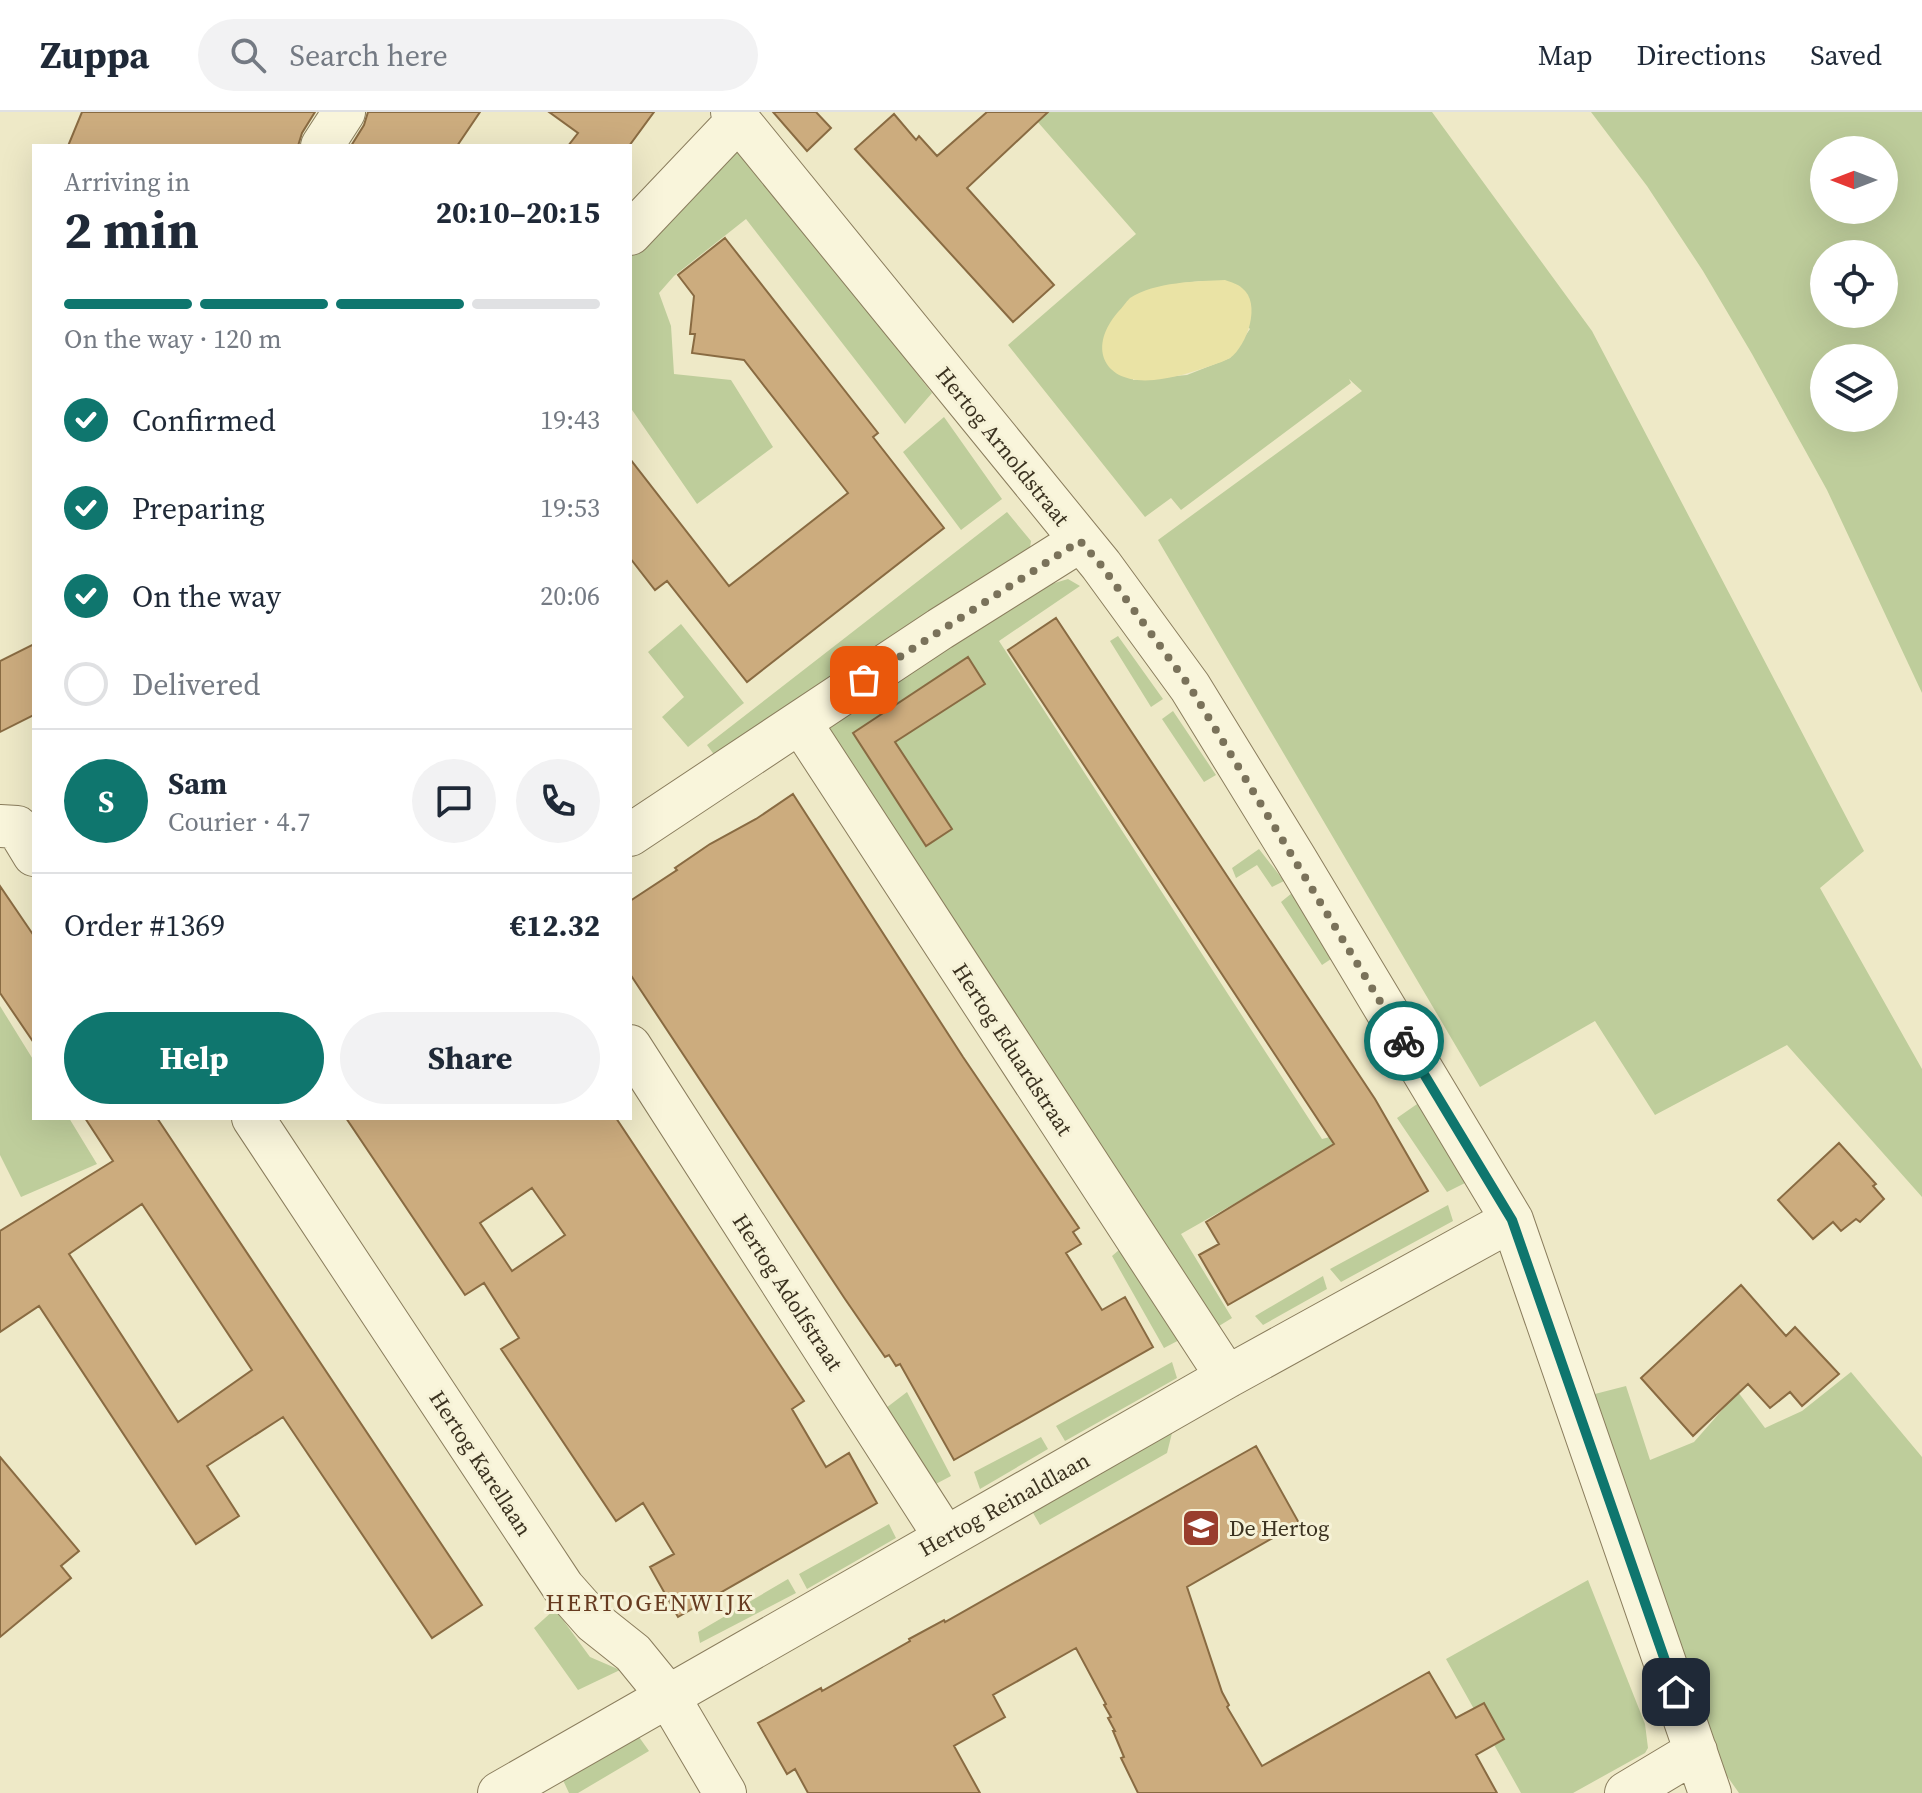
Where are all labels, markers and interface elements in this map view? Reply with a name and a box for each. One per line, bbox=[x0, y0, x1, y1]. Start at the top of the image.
search box bbox=[198, 19, 758, 91]
text: Zuppa bbox=[40, 29, 150, 81]
icon: search bbox=[226, 33, 270, 77]
text: Search here bbox=[290, 35, 448, 76]
text: Map bbox=[1538, 36, 1593, 74]
text: Directions bbox=[1637, 36, 1766, 74]
text: Saved bbox=[1810, 36, 1882, 74]
north arrow bbox=[1810, 136, 1898, 224]
map controls bbox=[1810, 136, 1898, 432]
text: Arriving in bbox=[64, 164, 190, 200]
text: 20:10–20:15 bbox=[436, 192, 600, 233]
text: 2 min bbox=[64, 194, 199, 265]
button: locate bbox=[1810, 240, 1898, 328]
text: On the way · 120 m bbox=[64, 321, 282, 357]
button: layers bbox=[1810, 344, 1898, 432]
street label: Hertog Arnoldstraat bbox=[929, 360, 1077, 533]
icon: check bbox=[64, 398, 108, 442]
text: Confirmed bbox=[132, 400, 276, 441]
text: 19:43 bbox=[540, 402, 600, 438]
icon: check bbox=[64, 486, 108, 530]
text: Preparing bbox=[132, 488, 265, 529]
text: 19:53 bbox=[540, 490, 600, 526]
icon: check bbox=[64, 574, 108, 618]
text: On the way bbox=[132, 576, 281, 617]
text: 20:06 bbox=[540, 578, 600, 614]
pin bbox=[830, 646, 898, 714]
icon: bag bbox=[842, 658, 886, 702]
text: Delivered bbox=[132, 664, 260, 705]
button: chat bbox=[412, 759, 496, 843]
button: phone bbox=[516, 759, 600, 843]
text: Sam bbox=[168, 763, 227, 804]
text: S bbox=[98, 781, 114, 822]
text: Courier · 4.7 bbox=[168, 804, 310, 840]
text: Order #1369 bbox=[64, 905, 225, 946]
text: €12.32 bbox=[510, 905, 600, 946]
street label: Hertog Eduardstraat bbox=[946, 957, 1080, 1142]
courier bbox=[1364, 1001, 1444, 1081]
button: Help bbox=[64, 1012, 324, 1104]
button: Share bbox=[340, 1012, 600, 1104]
icon: bike bbox=[1382, 1019, 1426, 1063]
street label: Hertog Adolfstraat bbox=[726, 1208, 851, 1377]
street label: Hertog Karellaan bbox=[423, 1384, 539, 1542]
street label: Hertog Reinaldlaan bbox=[913, 1445, 1095, 1563]
school or university icon: De Hertog bbox=[1180, 1507, 1222, 1549]
place label: De Hertog bbox=[1229, 1513, 1329, 1543]
district label: HERTOGENWIJK bbox=[546, 1586, 754, 1619]
pin bbox=[1642, 1658, 1710, 1726]
icon: home bbox=[1654, 1670, 1698, 1714]

